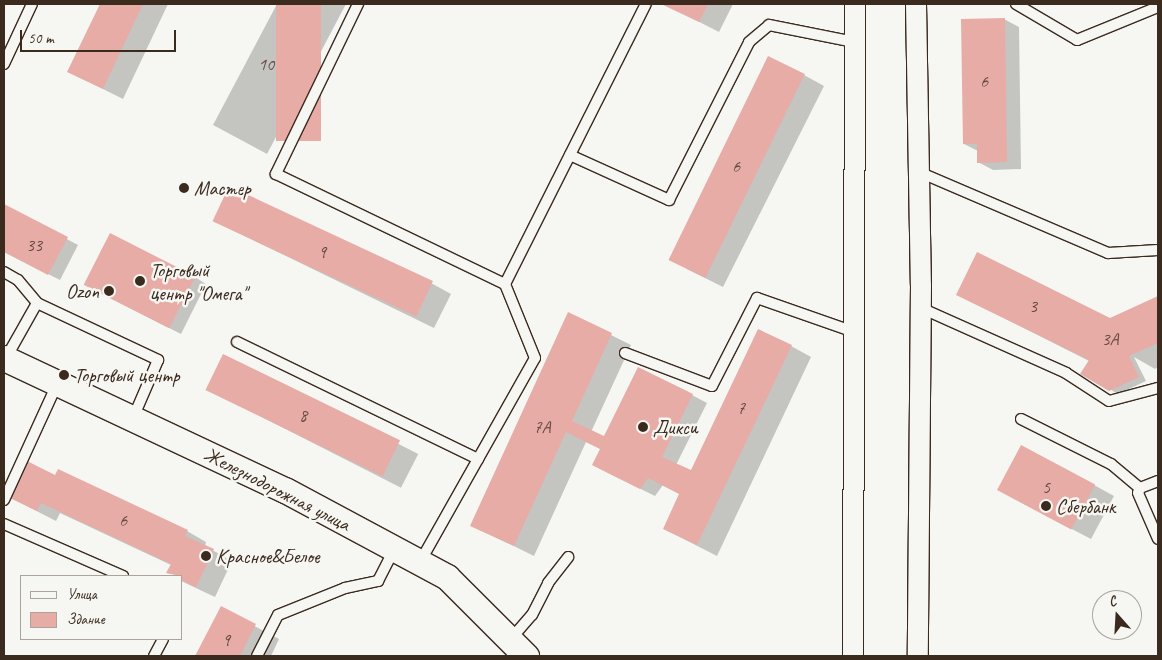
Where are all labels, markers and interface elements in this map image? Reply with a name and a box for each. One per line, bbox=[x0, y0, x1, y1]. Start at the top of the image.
scale bar bbox=[22, 20, 179, 52]
text: 50 m bbox=[28, 29, 54, 48]
house number: 10 bbox=[258, 53, 274, 75]
house number: 6 bbox=[980, 70, 988, 92]
house number: 6 bbox=[732, 155, 740, 177]
place label: Мастер bbox=[194, 176, 251, 200]
marker: Мастер bbox=[178, 182, 190, 194]
house number: 33 bbox=[26, 234, 42, 256]
house number: 9 bbox=[318, 241, 326, 263]
place label: Торговый центр "Омега" bbox=[150, 258, 246, 305]
marker: Торговый центр "Омега" bbox=[134, 275, 146, 287]
place label: Ozon bbox=[66, 279, 99, 303]
marker: Ozon bbox=[103, 285, 115, 297]
house number: 3 bbox=[1029, 295, 1037, 317]
house number: 3А bbox=[1101, 328, 1119, 350]
place label: Торговый центр bbox=[74, 363, 180, 387]
marker: Торговый центр bbox=[58, 369, 70, 381]
house number: 7 bbox=[737, 397, 745, 419]
house number: 8 bbox=[299, 404, 307, 426]
place label: Дикси bbox=[653, 415, 698, 439]
house number: 7А bbox=[533, 416, 551, 438]
marker: Дикси bbox=[637, 421, 649, 433]
street label: Железнодорожная улица bbox=[199, 441, 355, 537]
house number: 5 bbox=[1042, 476, 1050, 498]
place label: Сбербанк bbox=[1056, 494, 1115, 518]
marker: Сбербанк bbox=[1040, 500, 1052, 512]
house number: 6 bbox=[119, 509, 127, 531]
place label: Красное&Белое bbox=[216, 544, 320, 568]
marker: Красное&Белое bbox=[200, 550, 212, 562]
legend bbox=[20, 575, 182, 640]
text: Улица bbox=[67, 585, 97, 604]
north arrow bbox=[1092, 590, 1142, 640]
text: С bbox=[1106, 592, 1118, 610]
text: Здание bbox=[67, 610, 105, 629]
house number: 9 bbox=[222, 629, 230, 651]

